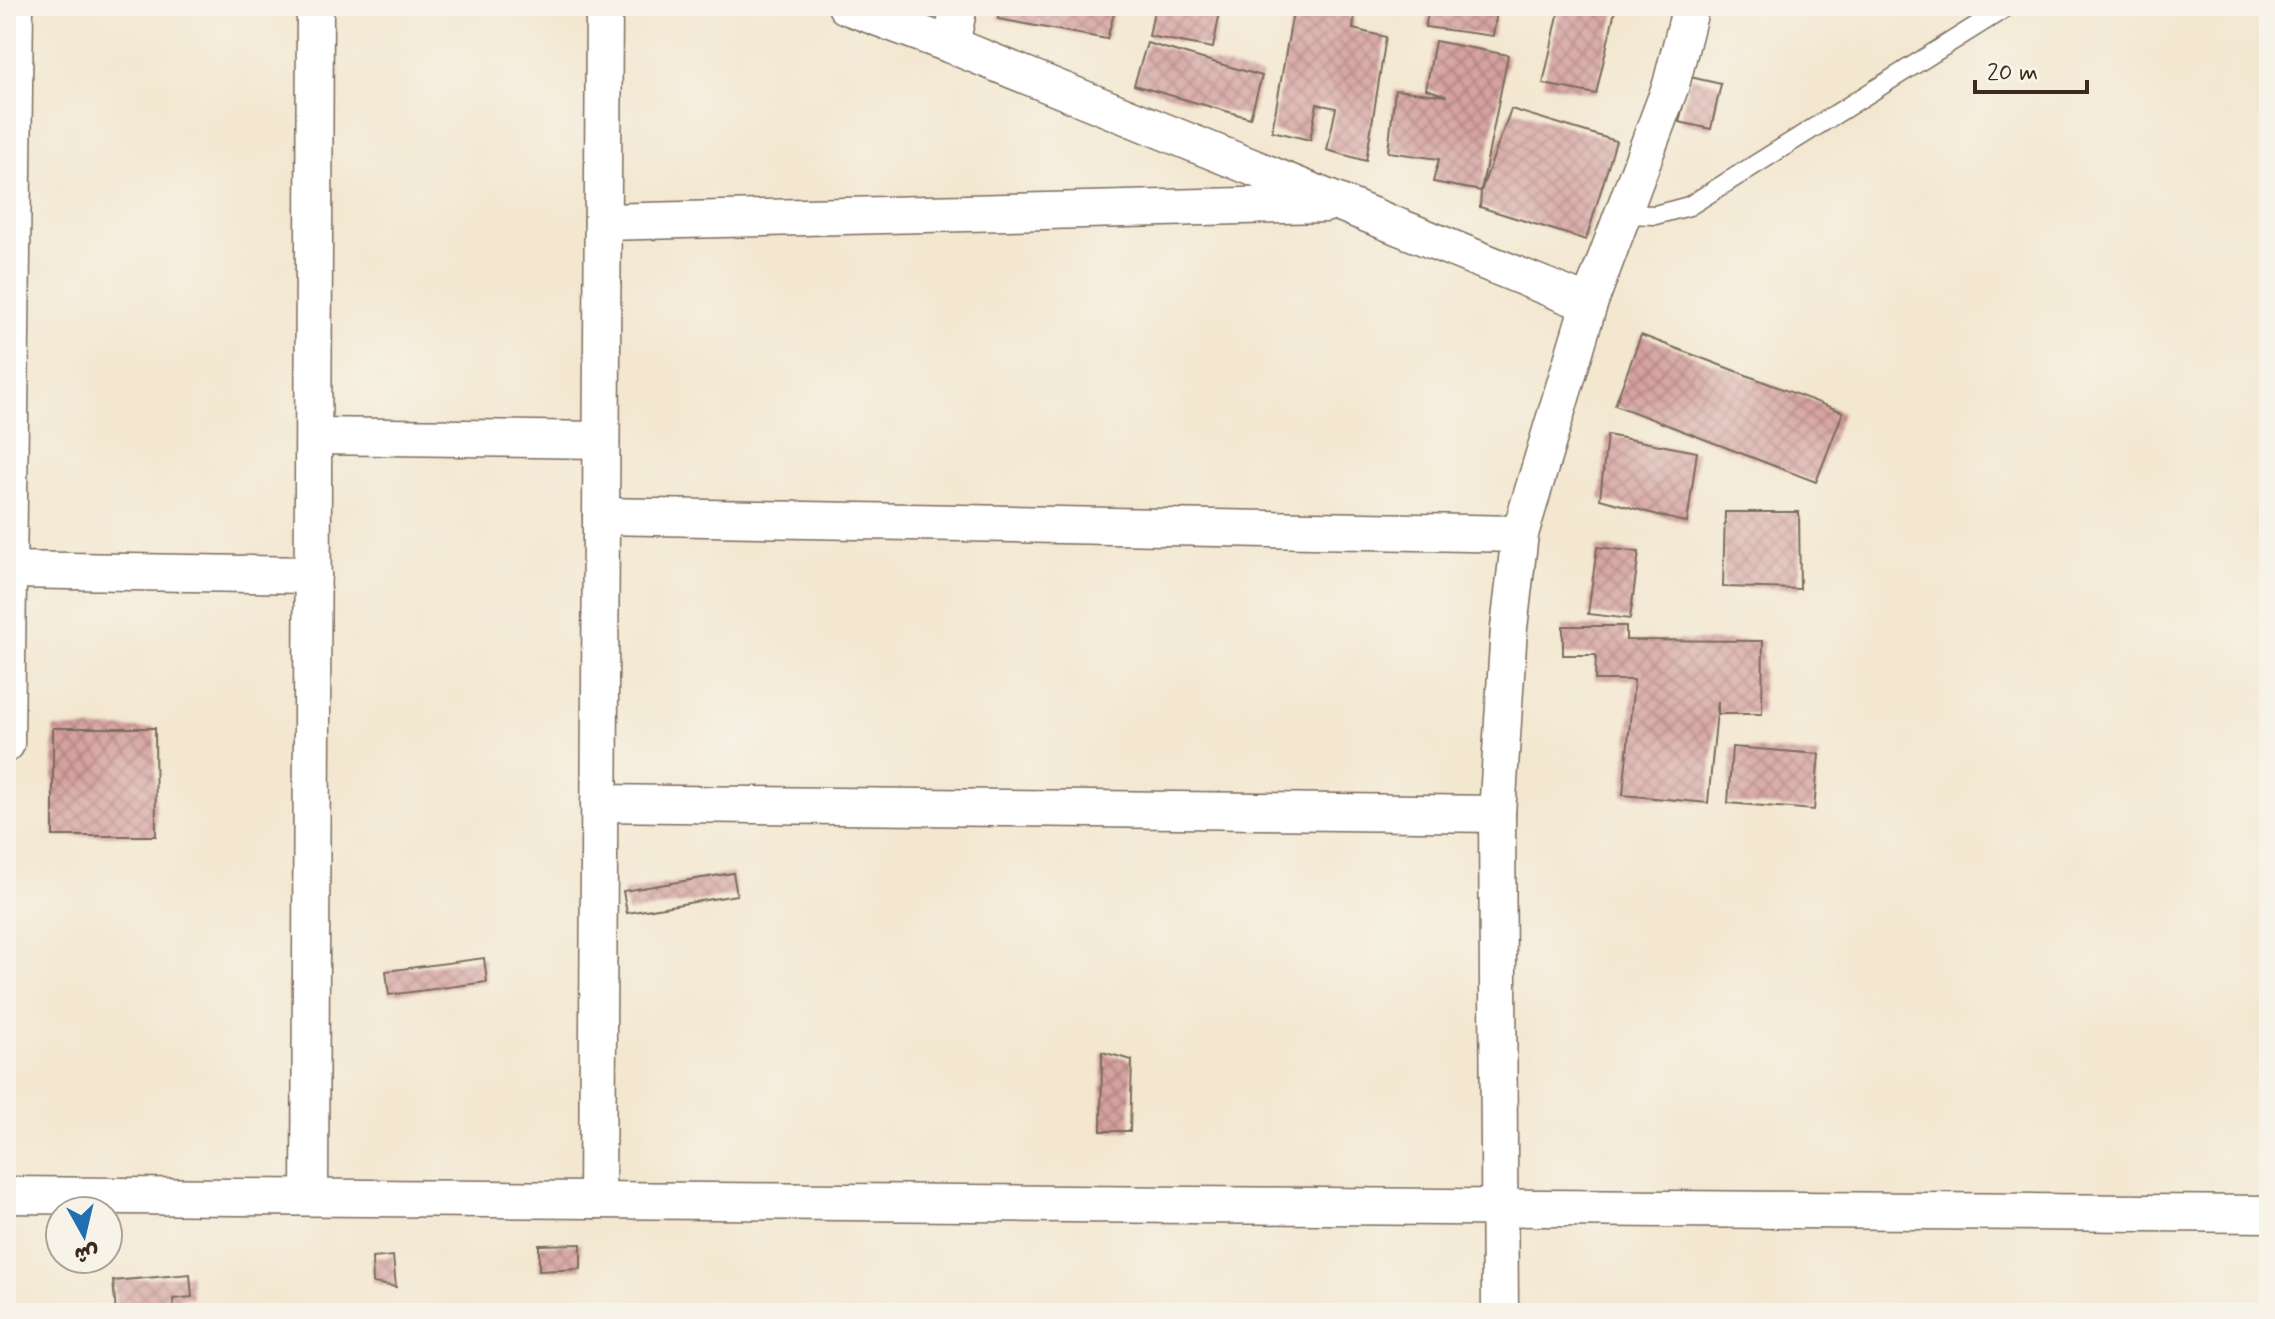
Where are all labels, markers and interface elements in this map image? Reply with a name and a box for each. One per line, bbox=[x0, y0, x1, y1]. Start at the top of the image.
scale bar bbox=[1975, 44, 2087, 94]
text: 20 m bbox=[1987, 58, 2038, 89]
north arrow bbox=[44, 1195, 124, 1275]
text: ش bbox=[73, 1237, 100, 1268]

